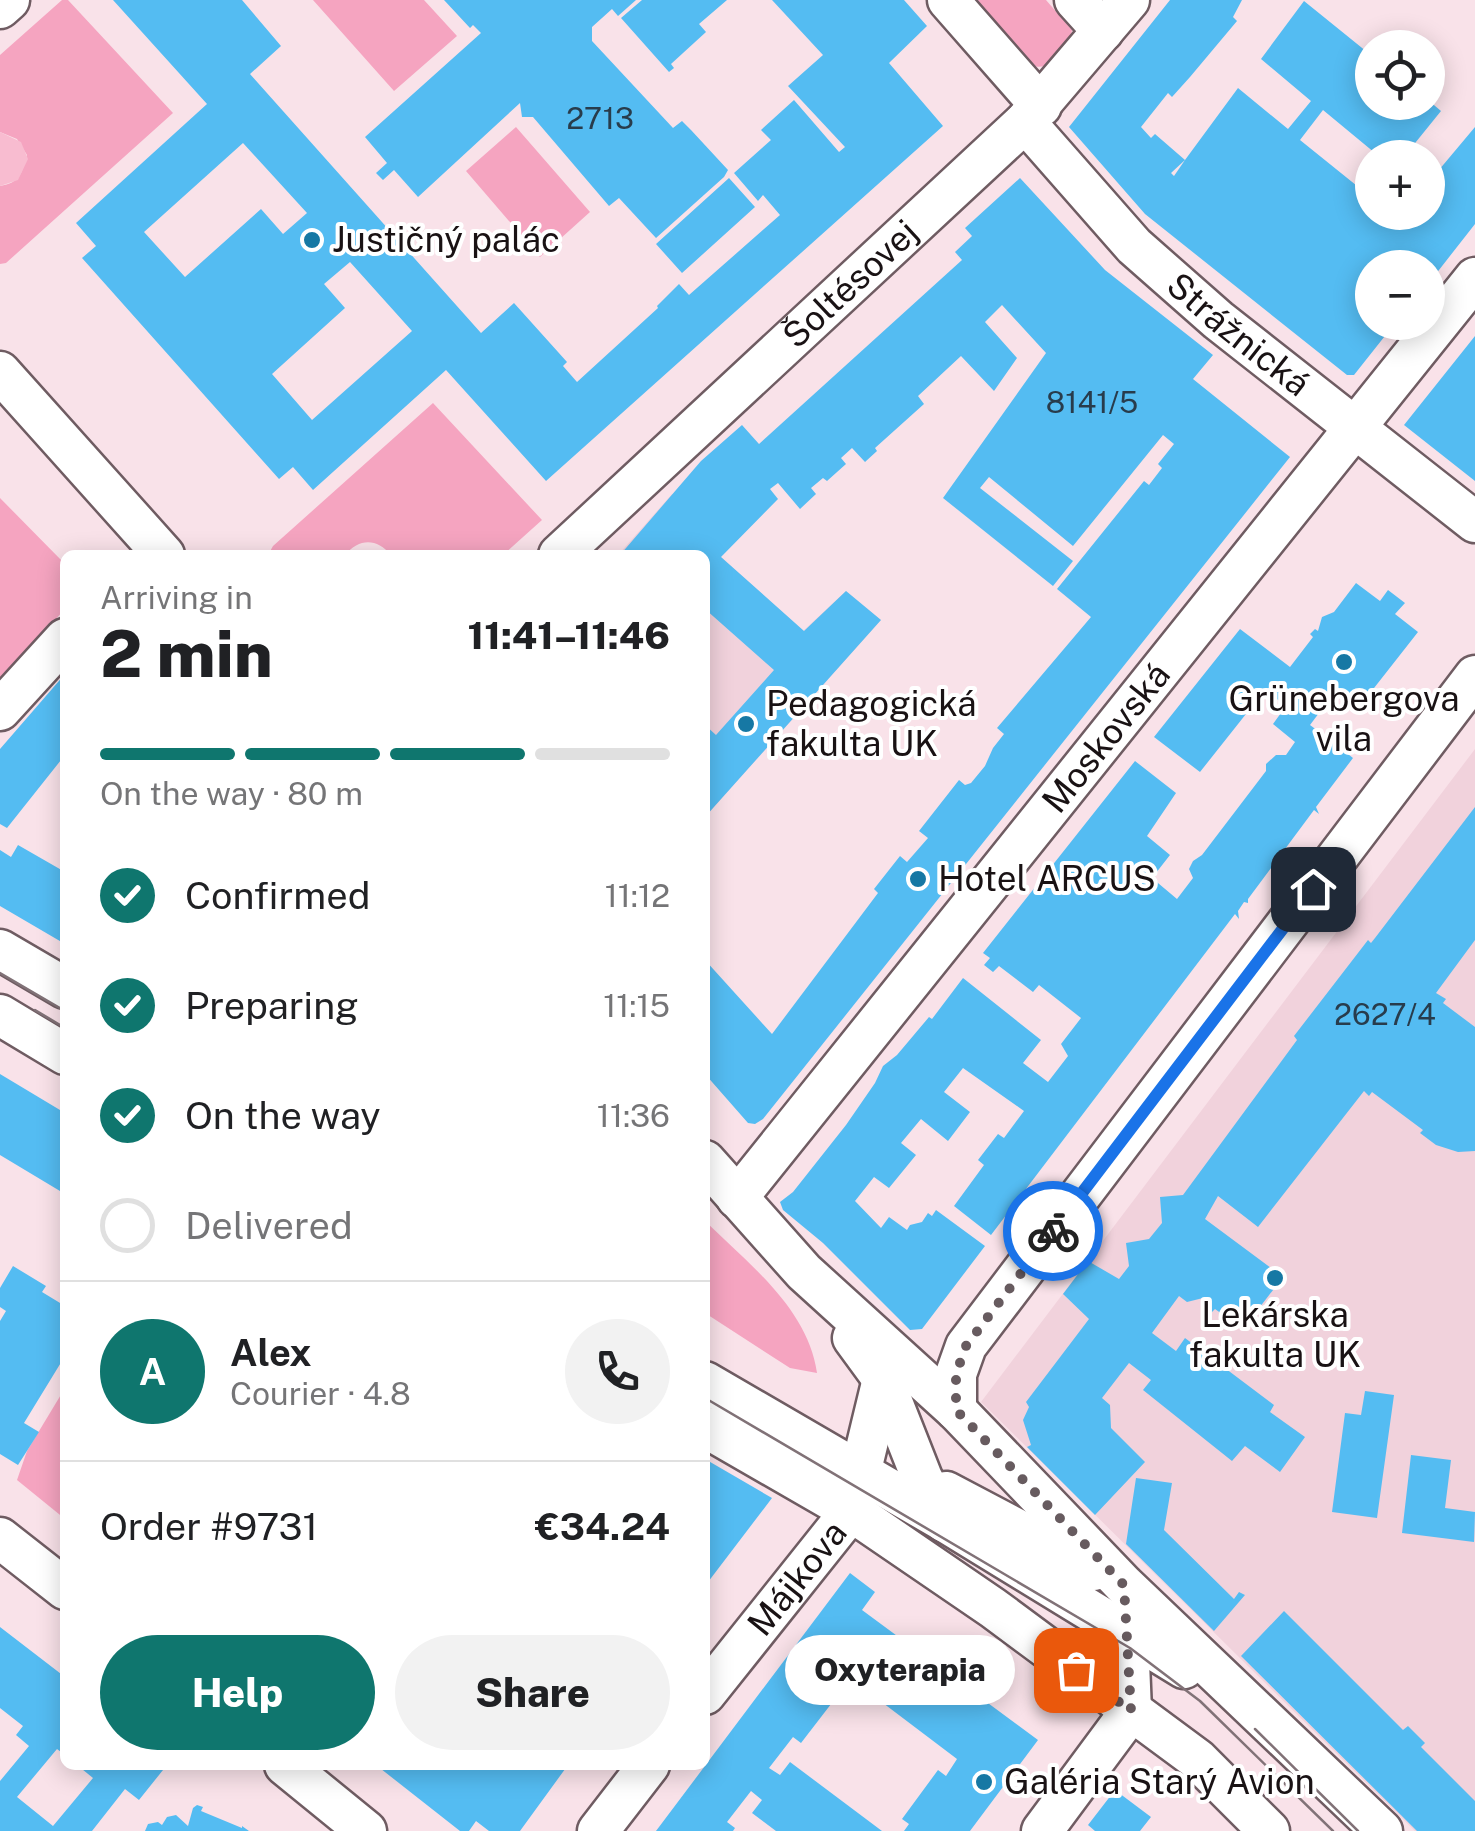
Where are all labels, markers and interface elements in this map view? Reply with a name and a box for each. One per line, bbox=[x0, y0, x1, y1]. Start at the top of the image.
map controls bbox=[1355, 30, 1445, 340]
button: locate bbox=[1355, 30, 1445, 120]
house number: 2713 bbox=[566, 100, 634, 136]
button: + bbox=[1355, 140, 1445, 230]
street label: Šoltésovej bbox=[774, 211, 926, 356]
place label: Justičný palác bbox=[332, 219, 560, 260]
marker: Justičný palác bbox=[301, 229, 323, 251]
button: − bbox=[1355, 250, 1445, 340]
street label: Strážnická bbox=[1159, 264, 1318, 404]
house number: 8141/5 bbox=[1046, 384, 1138, 420]
text: Arriving in bbox=[100, 579, 253, 616]
text: 11:41–11:46 bbox=[468, 613, 670, 658]
text: 2 min bbox=[100, 615, 273, 692]
marker: Grünebergova vila bbox=[1333, 651, 1355, 673]
street label: Moskovská bbox=[1033, 654, 1178, 821]
place label: Grünebergova vila bbox=[1229, 678, 1459, 759]
place label: Pedagogická fakulta UK bbox=[766, 683, 977, 764]
marker: Pedagogická fakulta UK bbox=[735, 713, 757, 735]
text: On the way · 80 m bbox=[100, 775, 363, 812]
pin bbox=[1271, 847, 1356, 932]
place label: Hotel ARCUS bbox=[938, 858, 1156, 899]
icon: home bbox=[1286, 862, 1341, 917]
icon: check bbox=[100, 868, 155, 923]
marker: Hotel ARCUS bbox=[907, 868, 929, 890]
text: Confirmed bbox=[185, 873, 370, 918]
text: 11:12 bbox=[605, 877, 670, 914]
icon: check bbox=[100, 978, 155, 1033]
text: Preparing bbox=[185, 983, 359, 1028]
text: 11:15 bbox=[603, 987, 670, 1024]
house number: 2627/4 bbox=[1334, 996, 1436, 1032]
icon: check bbox=[100, 1088, 155, 1143]
text: On the way bbox=[185, 1093, 381, 1138]
text: 11:36 bbox=[597, 1097, 670, 1134]
courier bbox=[1003, 1181, 1103, 1281]
text: Delivered bbox=[185, 1203, 353, 1248]
icon: bike bbox=[1026, 1204, 1081, 1259]
marker: Lekárska fakulta UK bbox=[1264, 1267, 1286, 1289]
place label: Lekárska fakulta UK bbox=[1189, 1294, 1361, 1375]
button: phone bbox=[565, 1319, 670, 1424]
text: Alex bbox=[230, 1330, 312, 1375]
text: A bbox=[139, 1349, 166, 1394]
text: Courier · 4.8 bbox=[230, 1375, 411, 1412]
text: Order #9731 bbox=[100, 1504, 318, 1549]
text: €34.24 bbox=[535, 1504, 670, 1549]
street label: Májkova bbox=[739, 1513, 855, 1643]
pin bbox=[1034, 1628, 1119, 1713]
button: Help bbox=[100, 1635, 375, 1750]
button: Share bbox=[395, 1635, 670, 1750]
callout: Oxyterapia bbox=[786, 1635, 1016, 1705]
icon: bag bbox=[1049, 1643, 1104, 1698]
text: Oxyterapia bbox=[814, 1651, 986, 1688]
place label: Galéria Starý Avion bbox=[1004, 1761, 1315, 1802]
marker: Galéria Starý Avion bbox=[973, 1771, 995, 1793]

